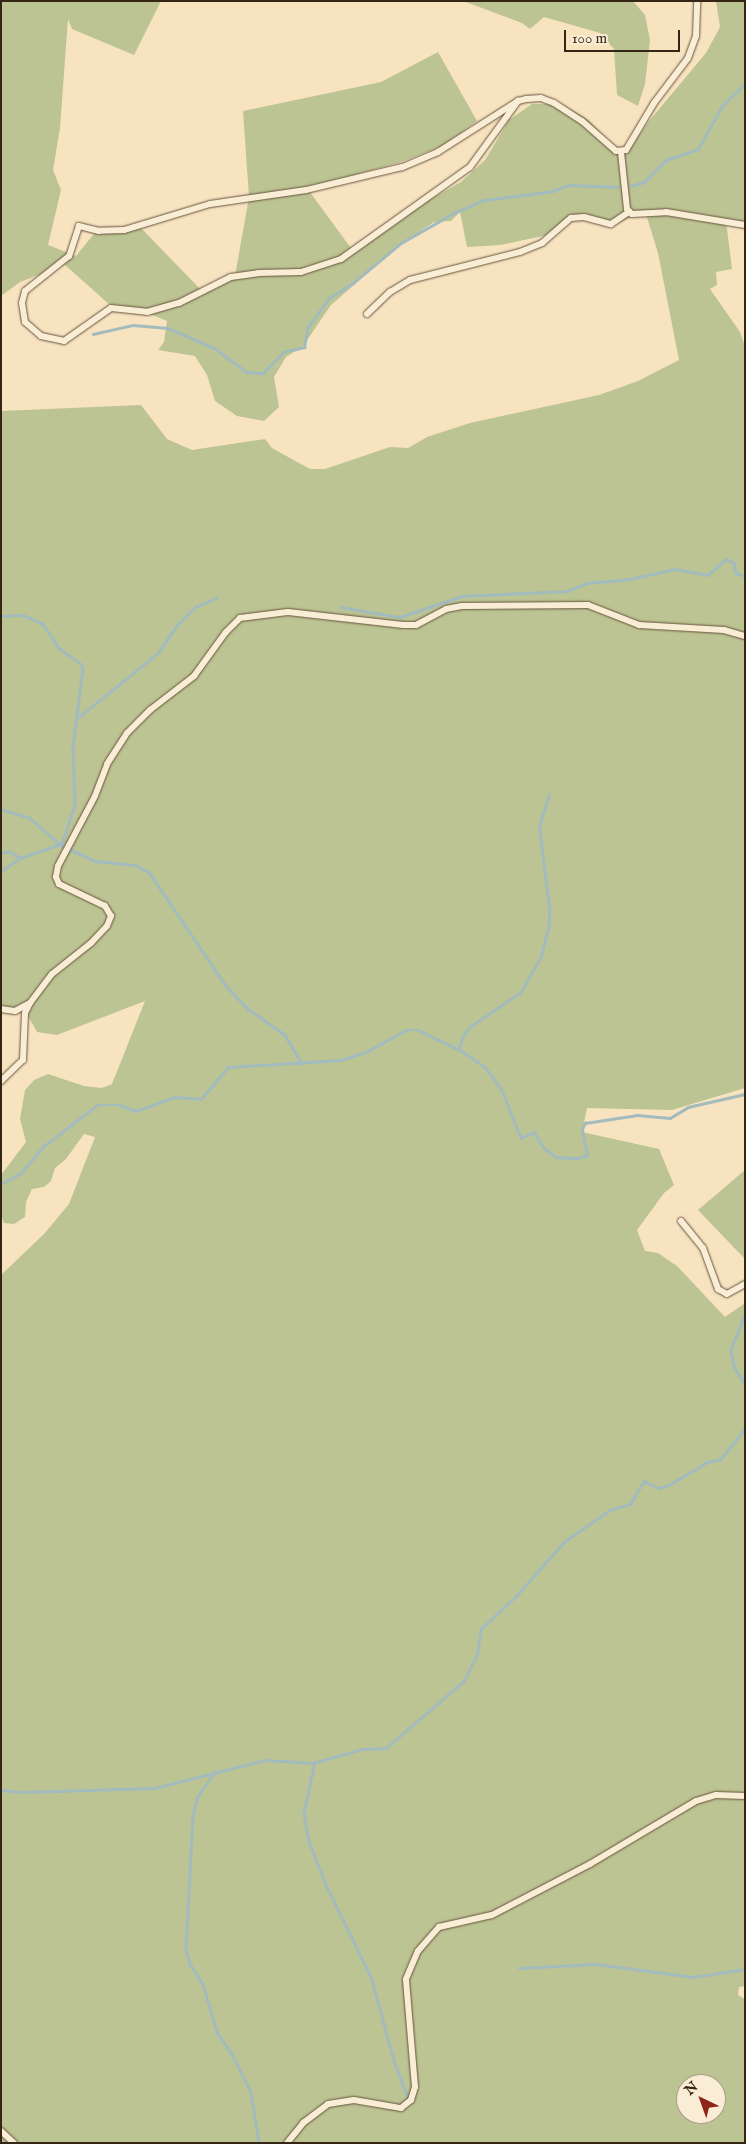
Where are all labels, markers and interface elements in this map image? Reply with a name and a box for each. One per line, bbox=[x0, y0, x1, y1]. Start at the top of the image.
scale bar bbox=[566, 20, 682, 52]
text: 100 m bbox=[572, 29, 607, 48]
north arrow bbox=[676, 2074, 726, 2124]
text: N bbox=[681, 2078, 702, 2099]

